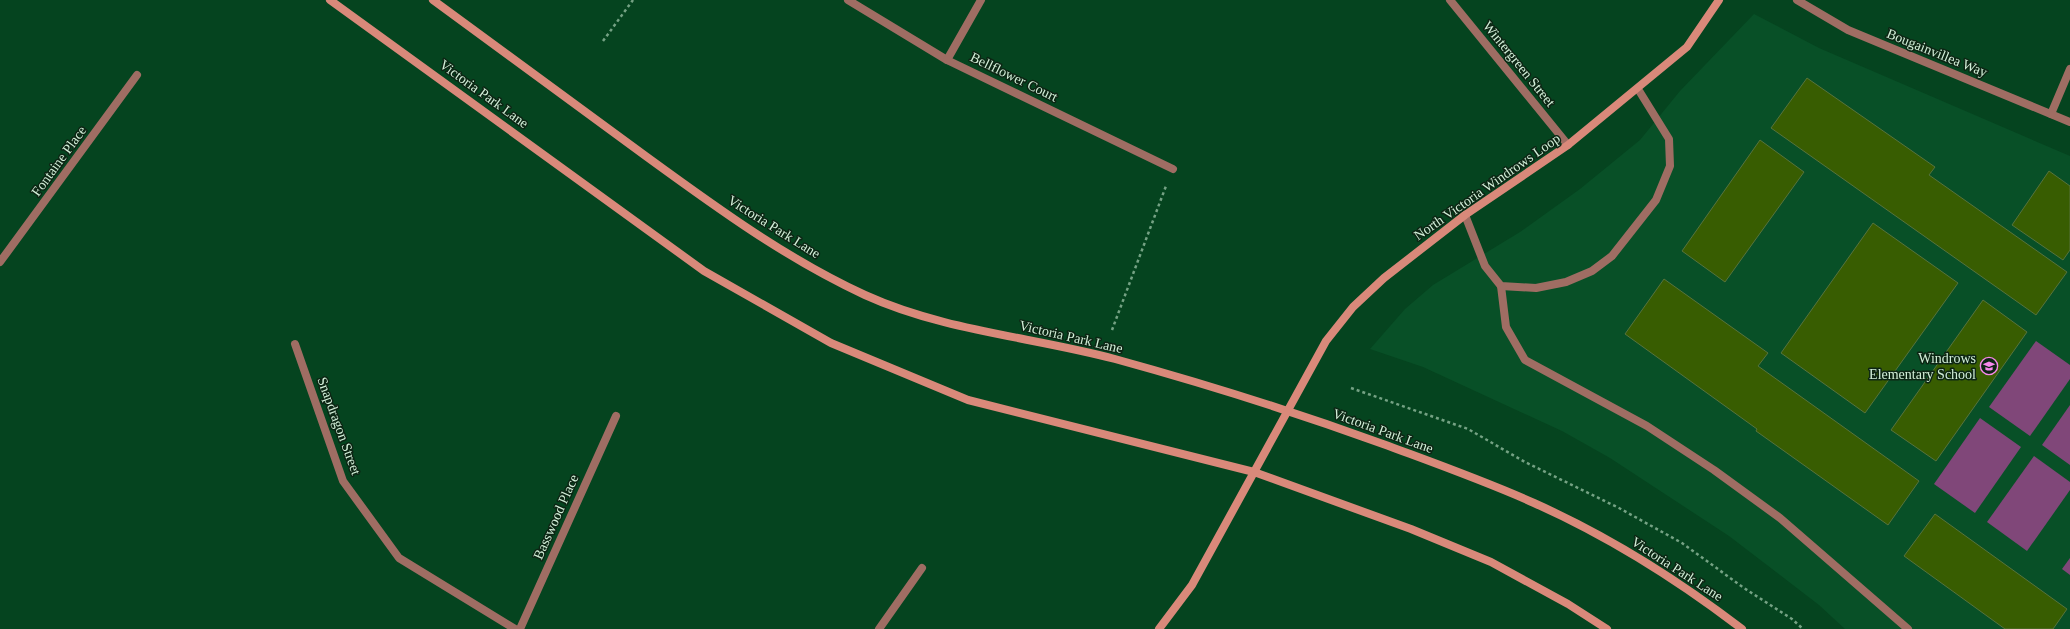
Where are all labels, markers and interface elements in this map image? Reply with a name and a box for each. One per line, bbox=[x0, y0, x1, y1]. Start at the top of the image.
street label: Wintergreen Street bbox=[1480, 18, 1558, 110]
street label: Bougainvillea Way bbox=[1885, 26, 1989, 80]
street label: Bellflower Court bbox=[968, 49, 1060, 105]
street label: Victoria Park Lane bbox=[437, 57, 531, 131]
street label: Fontaine Place bbox=[29, 123, 89, 199]
street label: North Victoria Windrows Loop bbox=[1411, 131, 1563, 243]
street label: Victoria Park Lane bbox=[725, 193, 823, 261]
street label: Victoria Park Lane bbox=[1018, 318, 1124, 356]
place label: Windrows Elementary School bbox=[1869, 351, 1976, 382]
school or university icon: Windrows Elementary School bbox=[1979, 356, 1999, 376]
street label: Snapdragon Street bbox=[314, 375, 364, 477]
street label: Victoria Park Lane bbox=[1331, 406, 1435, 456]
street label: Basswood Place bbox=[531, 472, 581, 562]
street label: Victoria Park Lane bbox=[1629, 534, 1725, 604]

